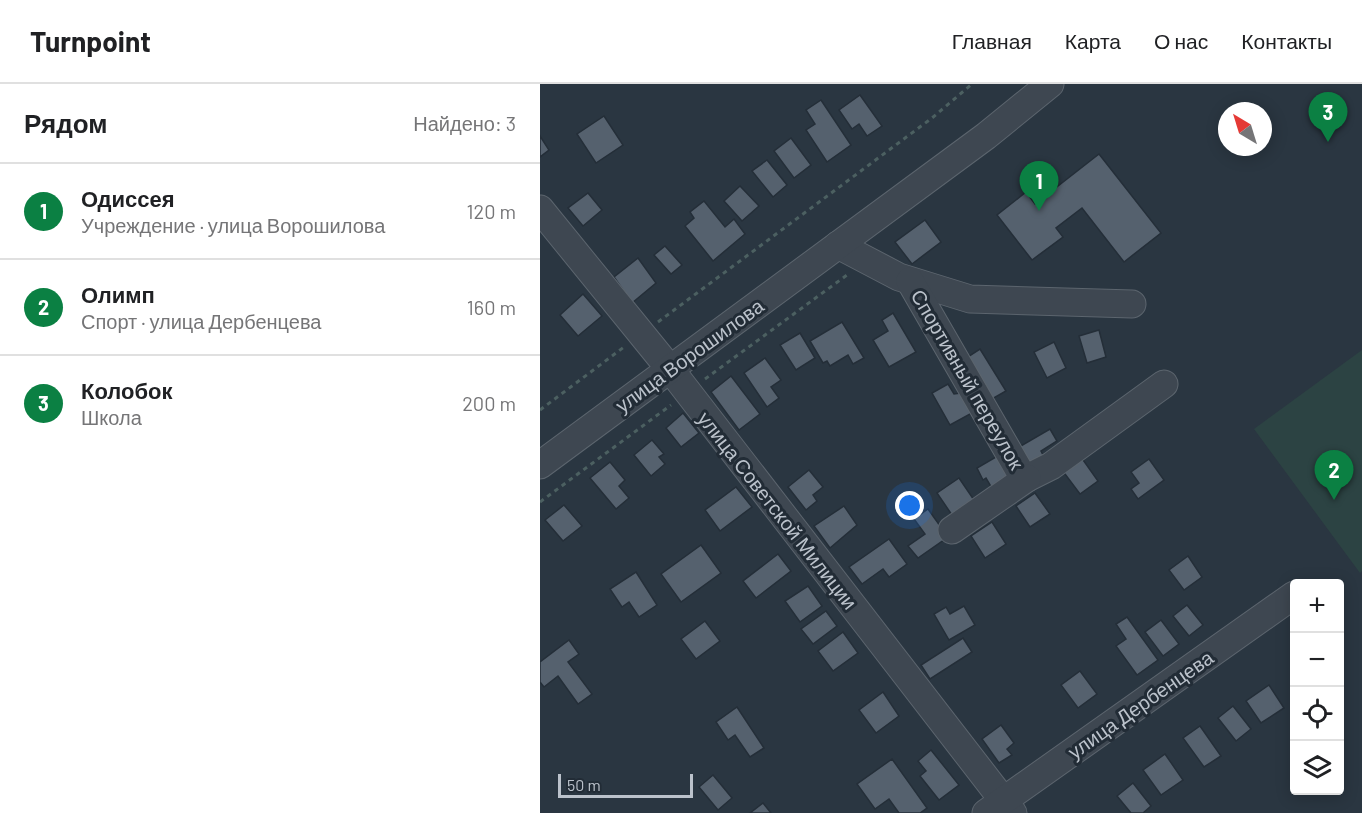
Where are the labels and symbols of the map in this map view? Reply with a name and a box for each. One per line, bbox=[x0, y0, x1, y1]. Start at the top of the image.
pin: 3 bbox=[1308, 92, 1348, 142]
north arrow bbox=[1218, 102, 1272, 156]
pin: 1 bbox=[1020, 162, 1058, 211]
street label: Спортивный переулок bbox=[907, 285, 1029, 474]
street label: улица Ворошилова bbox=[610, 293, 769, 417]
street label: улица Советской Милиции bbox=[693, 406, 863, 614]
pin: 2 bbox=[1314, 450, 1354, 500]
your location bbox=[895, 491, 924, 520]
street label: улица Дербенцева bbox=[1063, 644, 1218, 763]
scale bar bbox=[558, 771, 693, 798]

